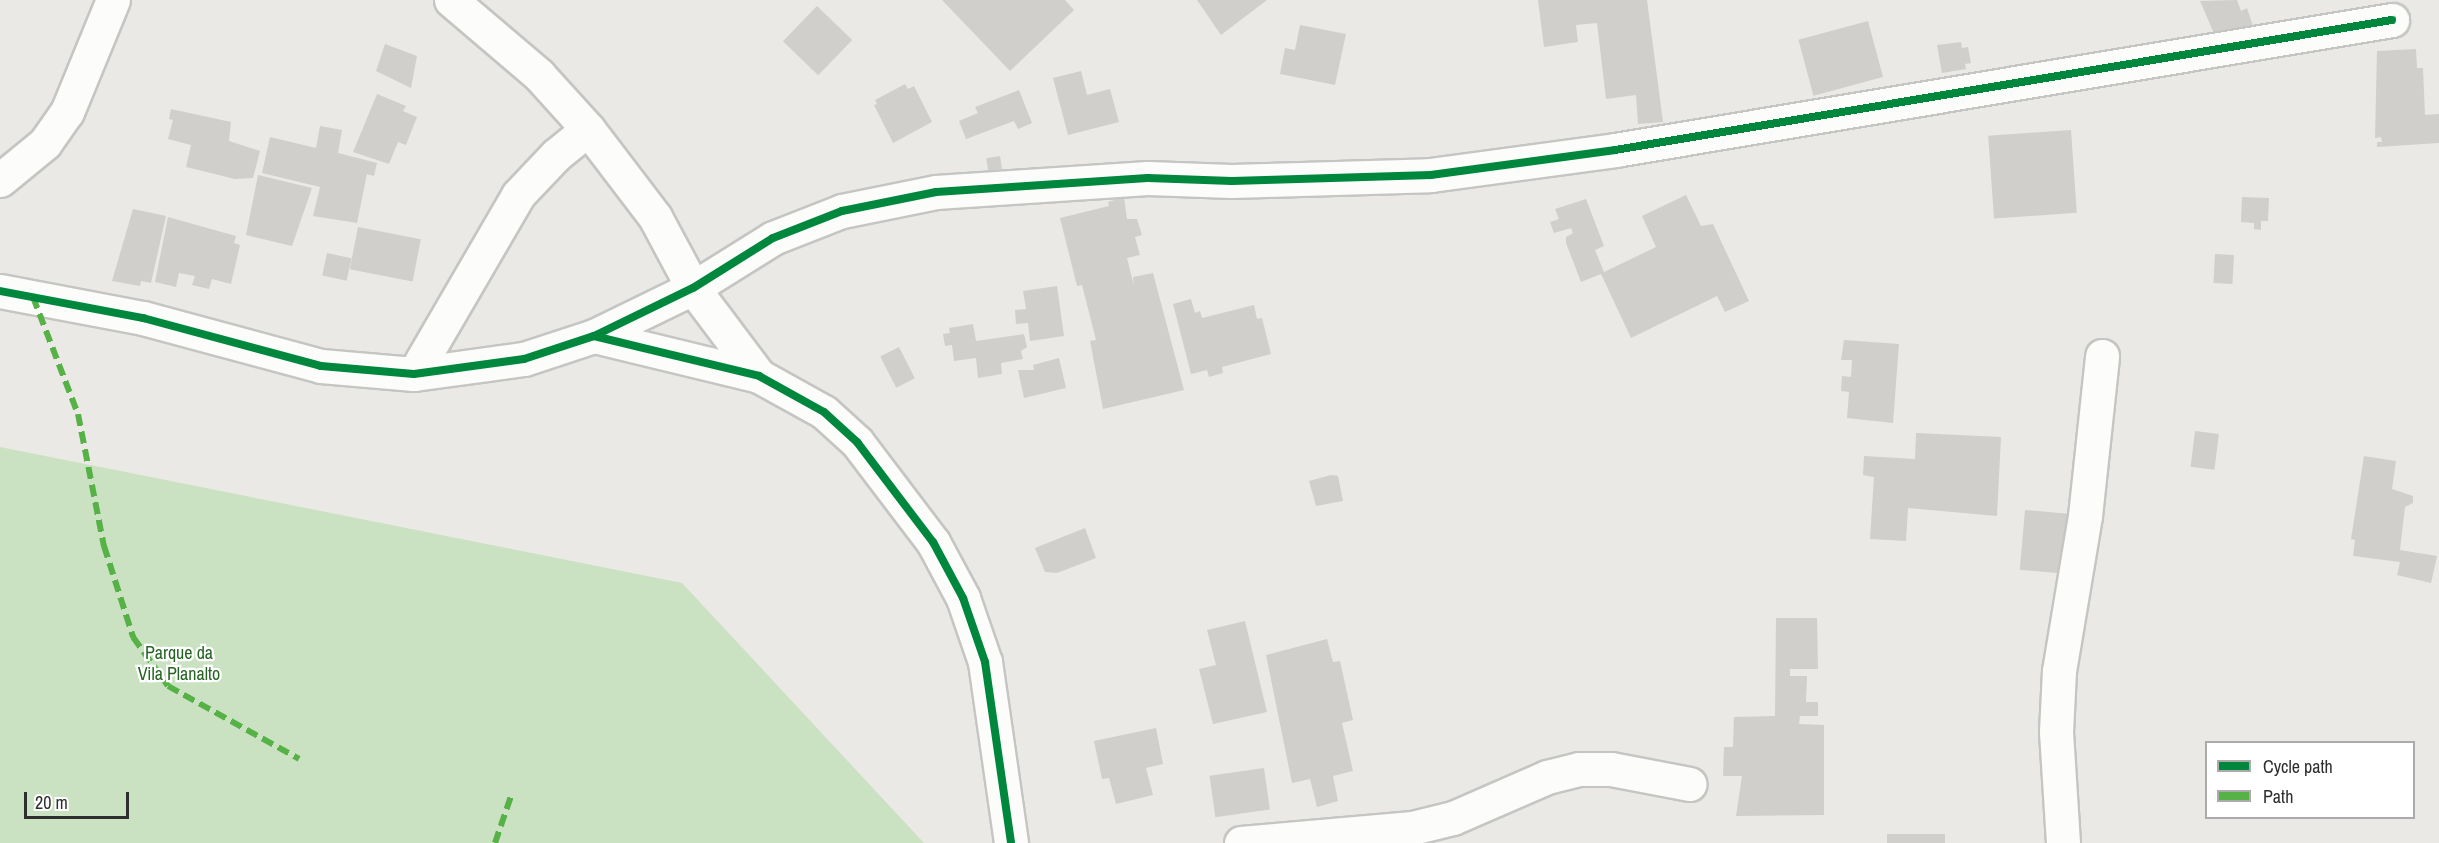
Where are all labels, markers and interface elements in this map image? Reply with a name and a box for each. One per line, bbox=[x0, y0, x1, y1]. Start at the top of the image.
park label: Parque da Vila Planalto bbox=[138, 643, 220, 686]
legend bbox=[2205, 741, 2415, 819]
text: Cycle path bbox=[2263, 754, 2333, 779]
scale bar bbox=[27, 780, 132, 818]
text: Path bbox=[2263, 784, 2293, 809]
text: 20 m bbox=[35, 790, 68, 815]

